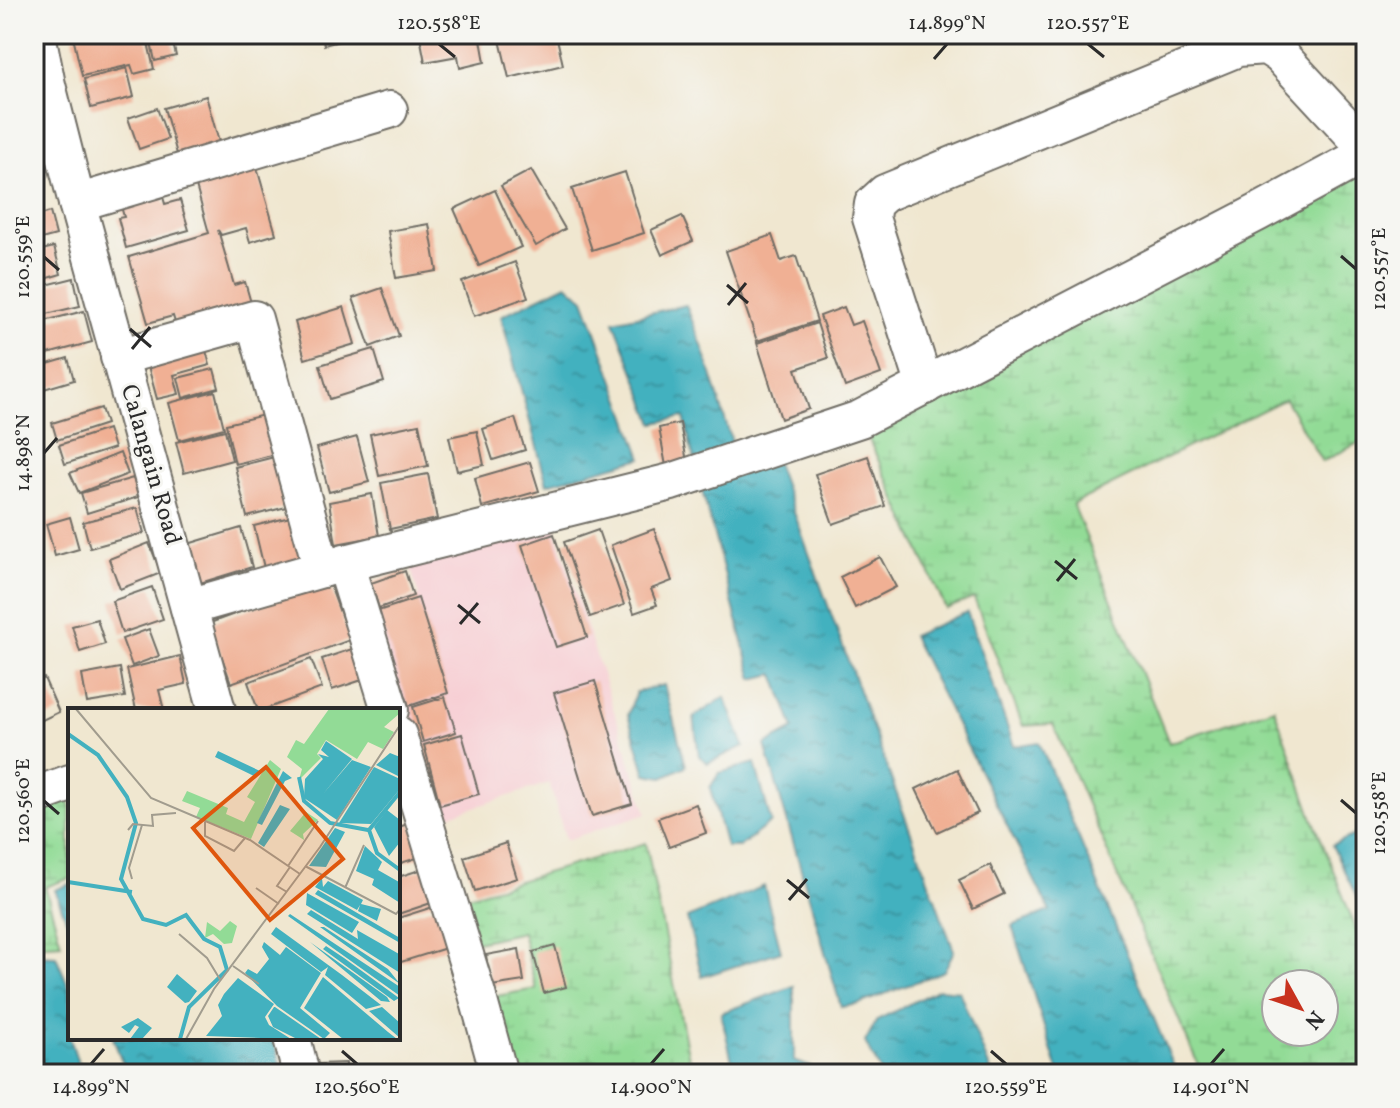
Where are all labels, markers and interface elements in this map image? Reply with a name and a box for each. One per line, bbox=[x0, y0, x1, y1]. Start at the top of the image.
text: 120.558°E bbox=[397, 10, 481, 38]
text: 14.899°N bbox=[908, 10, 986, 38]
text: 120.557°E bbox=[1046, 10, 1130, 38]
text: 120.559°E bbox=[10, 216, 38, 298]
text: 120.557°E bbox=[1366, 227, 1394, 311]
street label: Calangain Road bbox=[111, 381, 189, 549]
text: 14.898°N bbox=[10, 414, 38, 492]
inset map bbox=[68, 708, 400, 1040]
text: 120.560°E bbox=[10, 758, 38, 844]
text: 120.558°E bbox=[1366, 771, 1394, 855]
north arrow bbox=[1260, 968, 1340, 1048]
text: N bbox=[1296, 1003, 1330, 1035]
text: 14.899°N bbox=[52, 1074, 130, 1102]
text: 120.560°E bbox=[314, 1074, 400, 1102]
text: 14.900°N bbox=[610, 1074, 692, 1102]
text: 120.559°E bbox=[965, 1074, 1047, 1102]
text: 14.901°N bbox=[1172, 1074, 1250, 1102]

